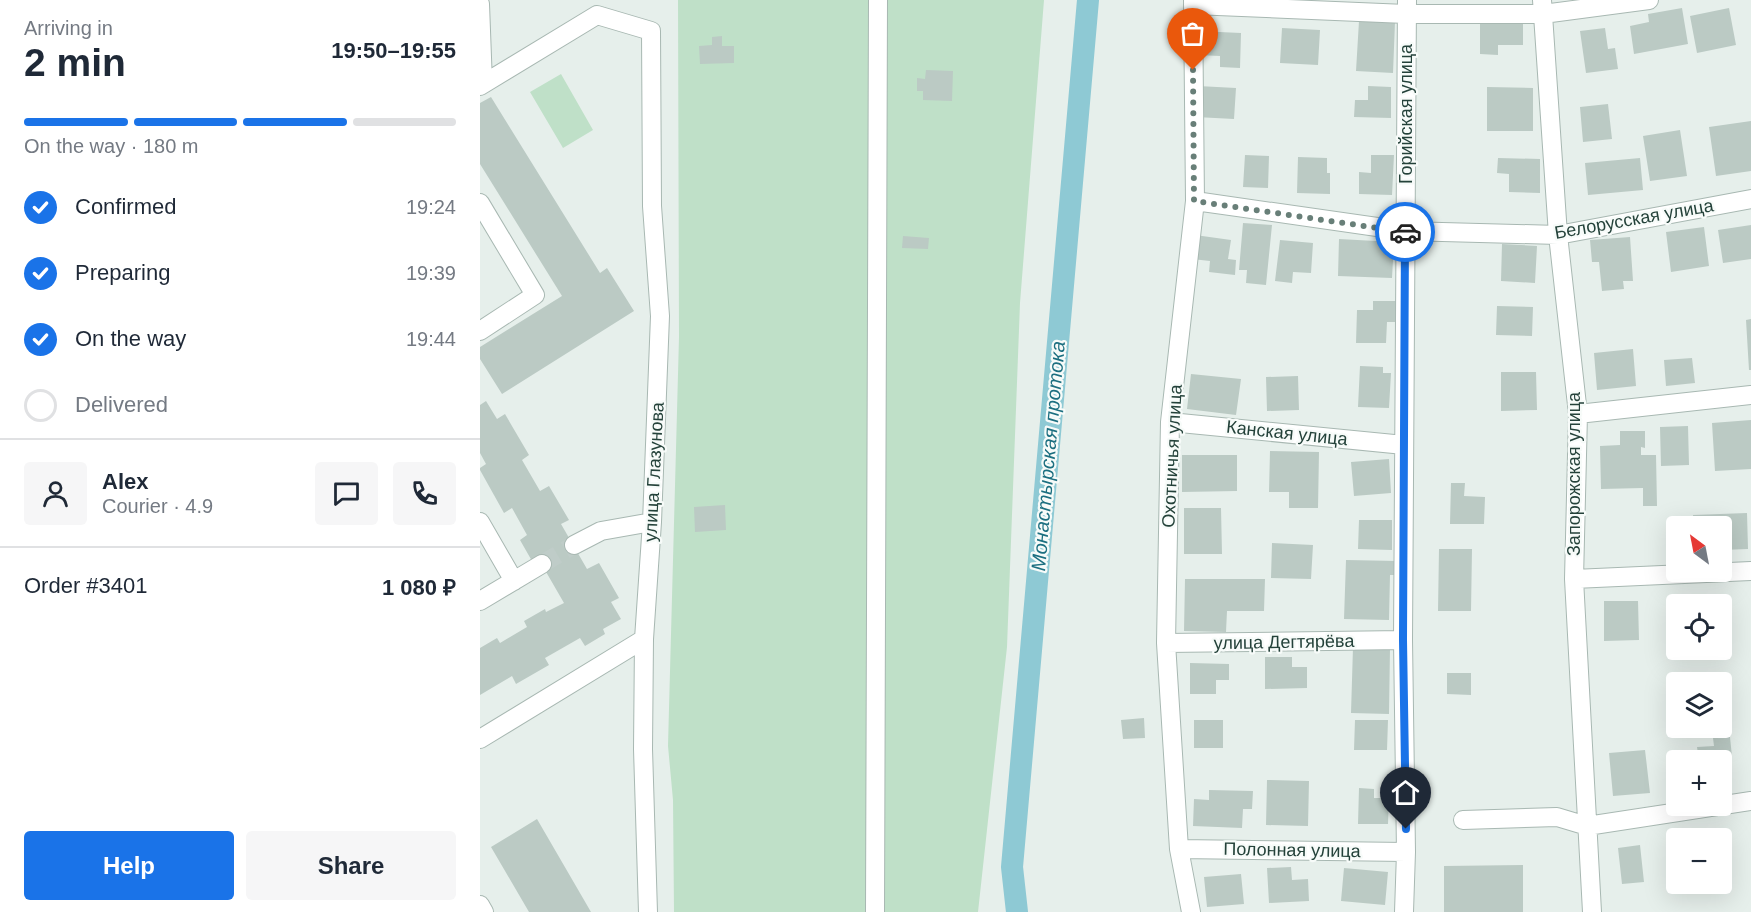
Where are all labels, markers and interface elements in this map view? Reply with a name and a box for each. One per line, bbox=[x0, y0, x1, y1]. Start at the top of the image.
pin bbox=[1167, 8, 1218, 70]
text: Arriving in bbox=[24, 17, 113, 39]
icon: bag bbox=[1176, 17, 1209, 50]
text: 19:50–19:55 bbox=[331, 38, 456, 63]
text: 2 min bbox=[24, 41, 126, 84]
street label: Горийская улица bbox=[1396, 43, 1416, 184]
text: On the way · 180 m bbox=[24, 135, 199, 157]
icon: check bbox=[24, 191, 57, 224]
text: Confirmed bbox=[75, 194, 176, 219]
street label: Белорусская улица bbox=[1553, 195, 1716, 243]
text: 19:24 bbox=[406, 196, 456, 218]
courier bbox=[1375, 202, 1435, 262]
icon: car bbox=[1389, 216, 1422, 249]
icon: check bbox=[24, 257, 57, 290]
text: Preparing bbox=[75, 260, 170, 285]
text: 19:39 bbox=[406, 262, 456, 284]
icon: check bbox=[24, 323, 57, 356]
text: On the way bbox=[75, 326, 186, 351]
text: 19:44 bbox=[406, 328, 456, 350]
water label: Монастырская протока bbox=[1027, 340, 1069, 572]
street label: Охотничья улица bbox=[1158, 383, 1186, 528]
street label: Запорожская улица bbox=[1564, 391, 1584, 556]
text: Delivered bbox=[75, 392, 168, 417]
street label: улица Глазунова bbox=[640, 401, 668, 542]
street label: Канская улица bbox=[1225, 417, 1350, 449]
button: person bbox=[24, 462, 87, 525]
button: chat bbox=[315, 462, 378, 525]
button: phone bbox=[393, 462, 456, 525]
text: Alex bbox=[102, 469, 148, 494]
text: Courier · 4.9 bbox=[102, 495, 213, 517]
north arrow bbox=[1666, 516, 1732, 582]
map controls bbox=[1666, 516, 1732, 894]
text: Order #3401 bbox=[24, 573, 148, 598]
text: 1 080 ₽ bbox=[382, 575, 456, 600]
button: locate bbox=[1666, 594, 1732, 660]
street label: улица Дегтярёва bbox=[1214, 631, 1355, 653]
button: layers bbox=[1666, 672, 1732, 738]
button: + bbox=[1666, 750, 1732, 816]
pin bbox=[1380, 767, 1431, 829]
icon: home bbox=[1389, 776, 1422, 809]
button: − bbox=[1666, 828, 1732, 894]
button: Help bbox=[24, 831, 234, 900]
button: Share bbox=[246, 831, 456, 900]
street label: Полонная улица bbox=[1223, 839, 1362, 861]

